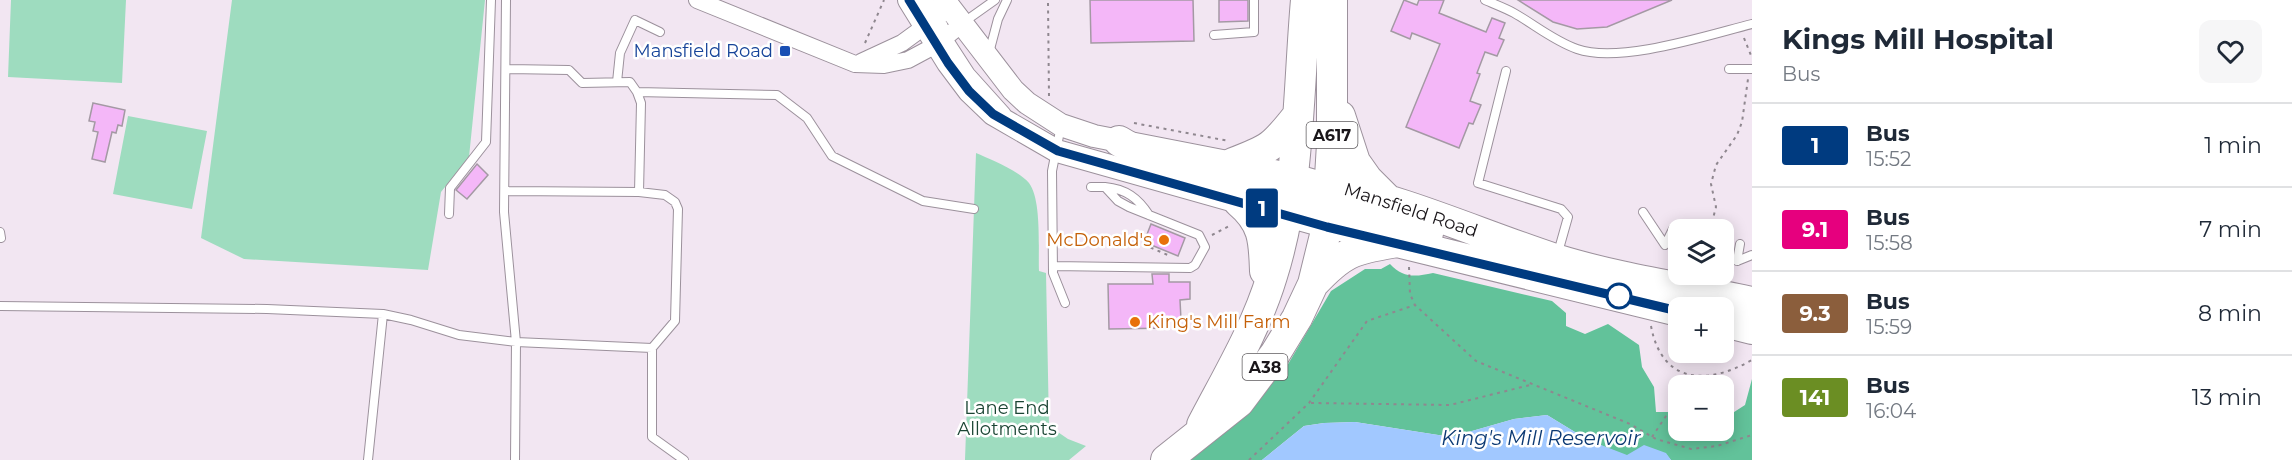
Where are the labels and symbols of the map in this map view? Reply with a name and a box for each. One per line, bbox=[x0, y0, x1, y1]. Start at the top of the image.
place label: Mansfield Road bbox=[634, 40, 773, 62]
marker: Mansfield Road bbox=[778, 44, 792, 58]
road number: A617 bbox=[1306, 122, 1358, 148]
street label: Mansfield Road bbox=[1341, 178, 1481, 242]
line badge: 1 bbox=[1242, 188, 1282, 228]
place label: McDonald's bbox=[1046, 229, 1152, 251]
marker: McDonald's bbox=[1157, 233, 1171, 247]
unlabelled marker bbox=[1606, 283, 1632, 309]
place label: King's Mill Farm bbox=[1147, 311, 1291, 333]
marker: King's Mill Farm bbox=[1128, 315, 1142, 329]
road number: A38 bbox=[1242, 354, 1288, 380]
park label: Lane End Allotments bbox=[957, 397, 1057, 440]
water label: King's Mill Reservoir bbox=[1441, 426, 1642, 450]

